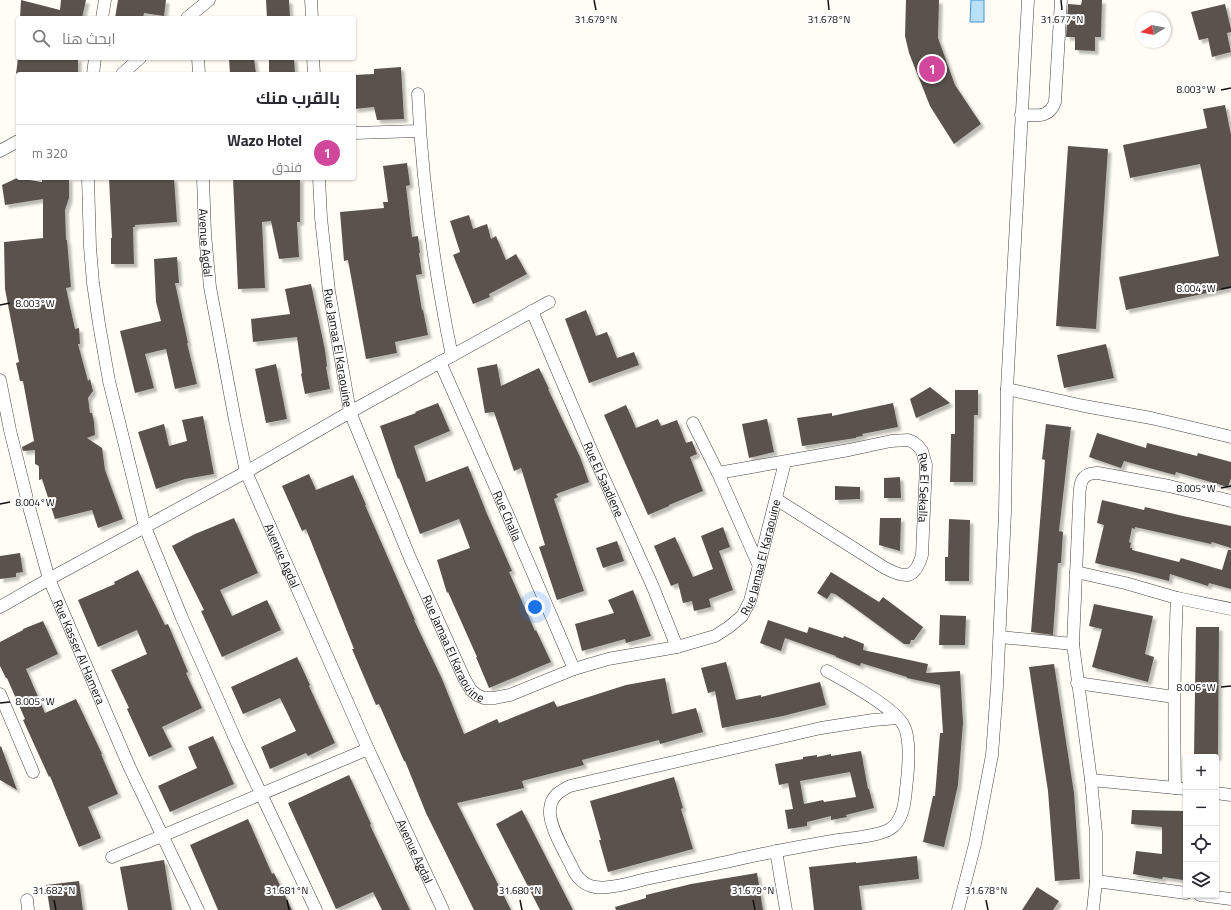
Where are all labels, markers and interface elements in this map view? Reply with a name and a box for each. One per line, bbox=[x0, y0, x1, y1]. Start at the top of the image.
text: 31.679°N bbox=[575, 10, 617, 29]
text: 31.678°N bbox=[808, 10, 850, 29]
text: 31.677°N bbox=[1041, 10, 1083, 29]
north arrow bbox=[1135, 12, 1171, 48]
search box bbox=[16, 16, 356, 60]
text: ابحث هنا bbox=[62, 24, 115, 53]
icon: search bbox=[30, 27, 52, 49]
pin: 1 bbox=[919, 54, 945, 84]
text: 8.003°W bbox=[1176, 80, 1216, 99]
text: بالقرب منك bbox=[256, 82, 340, 114]
text: Wazo Hotel bbox=[227, 126, 302, 155]
text: 320 m bbox=[32, 141, 68, 165]
text: 1 bbox=[323, 141, 331, 165]
text: فندق bbox=[272, 155, 302, 179]
street label: Avenue Agdal bbox=[193, 208, 221, 278]
text: 8.004°W bbox=[1176, 279, 1216, 298]
street label: Rue Jamaa El Karaouine bbox=[317, 287, 360, 409]
text: 8.003°W bbox=[15, 294, 55, 313]
street label: Rue El Saadiene bbox=[577, 438, 631, 521]
street label: Rue El Sekalla bbox=[911, 449, 937, 523]
text: 8.005°W bbox=[1176, 479, 1216, 498]
street label: Rue Challa bbox=[487, 487, 529, 545]
text: 8.004°W bbox=[15, 493, 55, 512]
street label: Rue Jamaa El Karaouine bbox=[733, 497, 787, 620]
street label: Avenue Agdal bbox=[258, 519, 307, 592]
street label: Rue Jamaa El Karaouine bbox=[416, 591, 488, 709]
street label: Rue Kasser Al Hamera bbox=[47, 595, 113, 708]
your location bbox=[525, 597, 545, 617]
text: 8.006°W bbox=[1176, 678, 1216, 697]
text: 8.005°W bbox=[15, 692, 55, 711]
map controls bbox=[1183, 754, 1219, 898]
button: + bbox=[1183, 754, 1219, 790]
button: − bbox=[1183, 790, 1219, 826]
street label: Avenue Agdal bbox=[391, 815, 440, 887]
button: locate bbox=[1183, 826, 1219, 862]
button: layers bbox=[1183, 862, 1219, 898]
text: 31.682°N bbox=[33, 881, 75, 900]
text: 31.681°N bbox=[266, 881, 308, 900]
text: 31.680°N bbox=[499, 881, 541, 900]
text: 31.679°N bbox=[732, 881, 774, 900]
text: 31.678°N bbox=[965, 881, 1007, 900]

